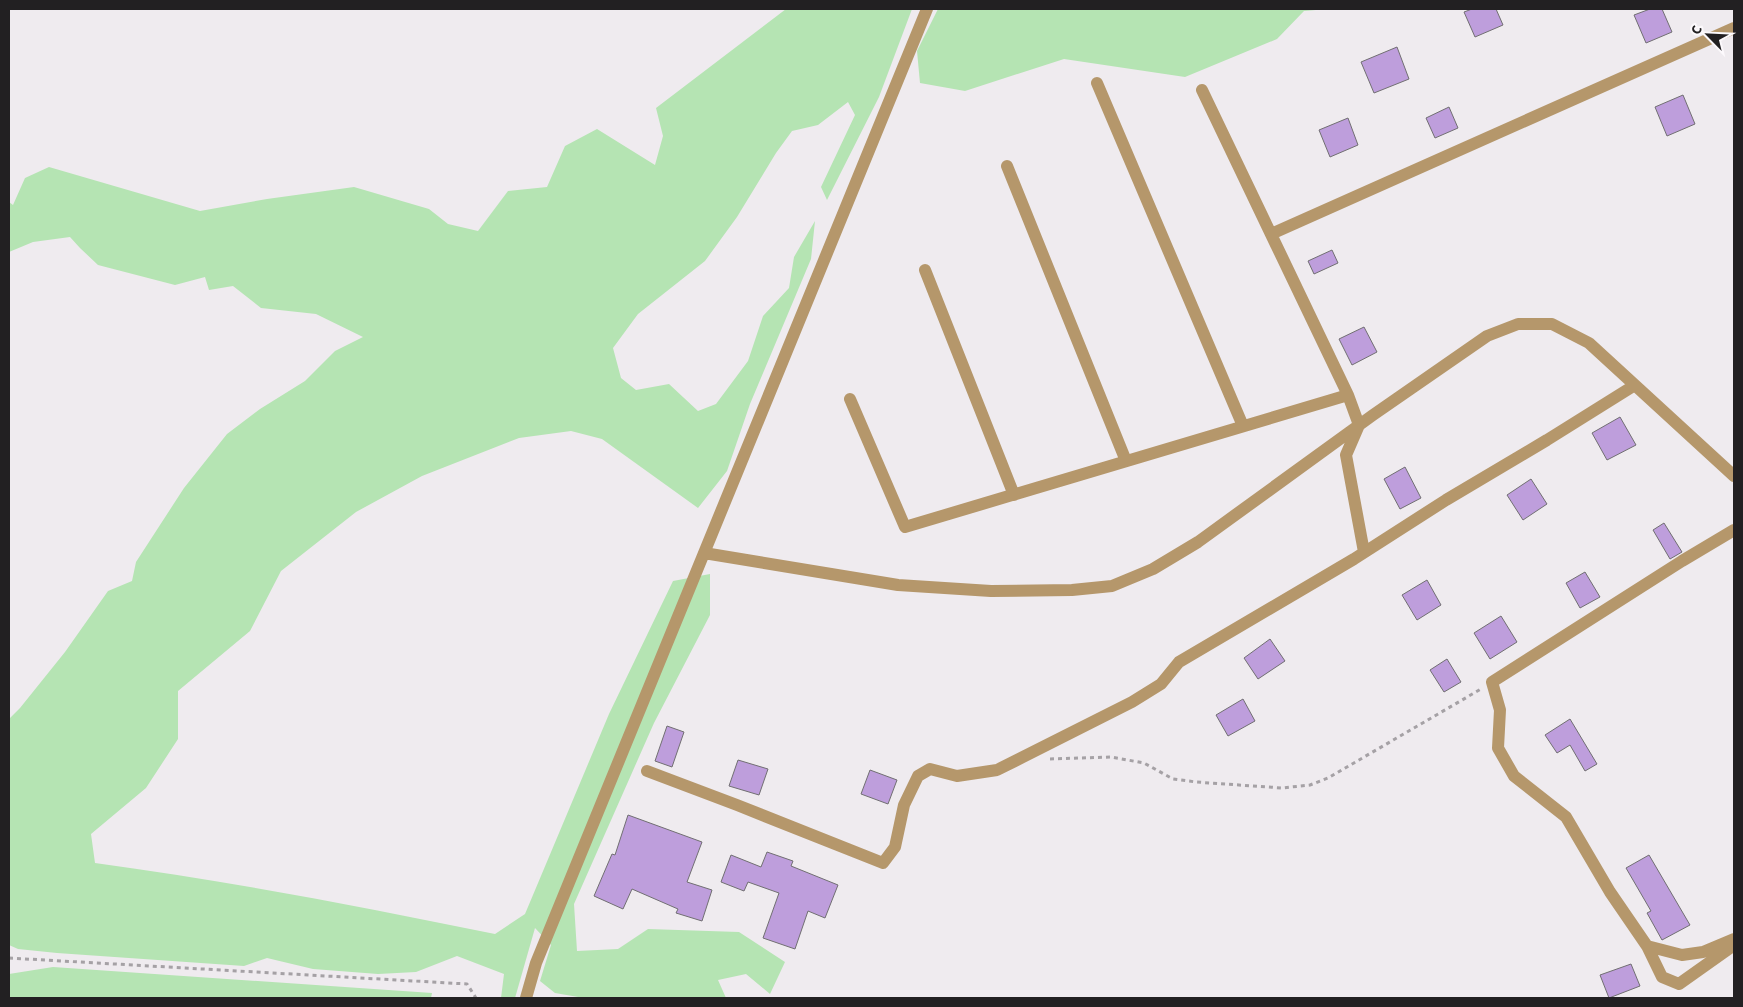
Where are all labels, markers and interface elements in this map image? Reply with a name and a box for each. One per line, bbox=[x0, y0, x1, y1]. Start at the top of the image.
north arrow bbox=[1683, 10, 1733, 60]
text: С bbox=[1686, 22, 1708, 38]

